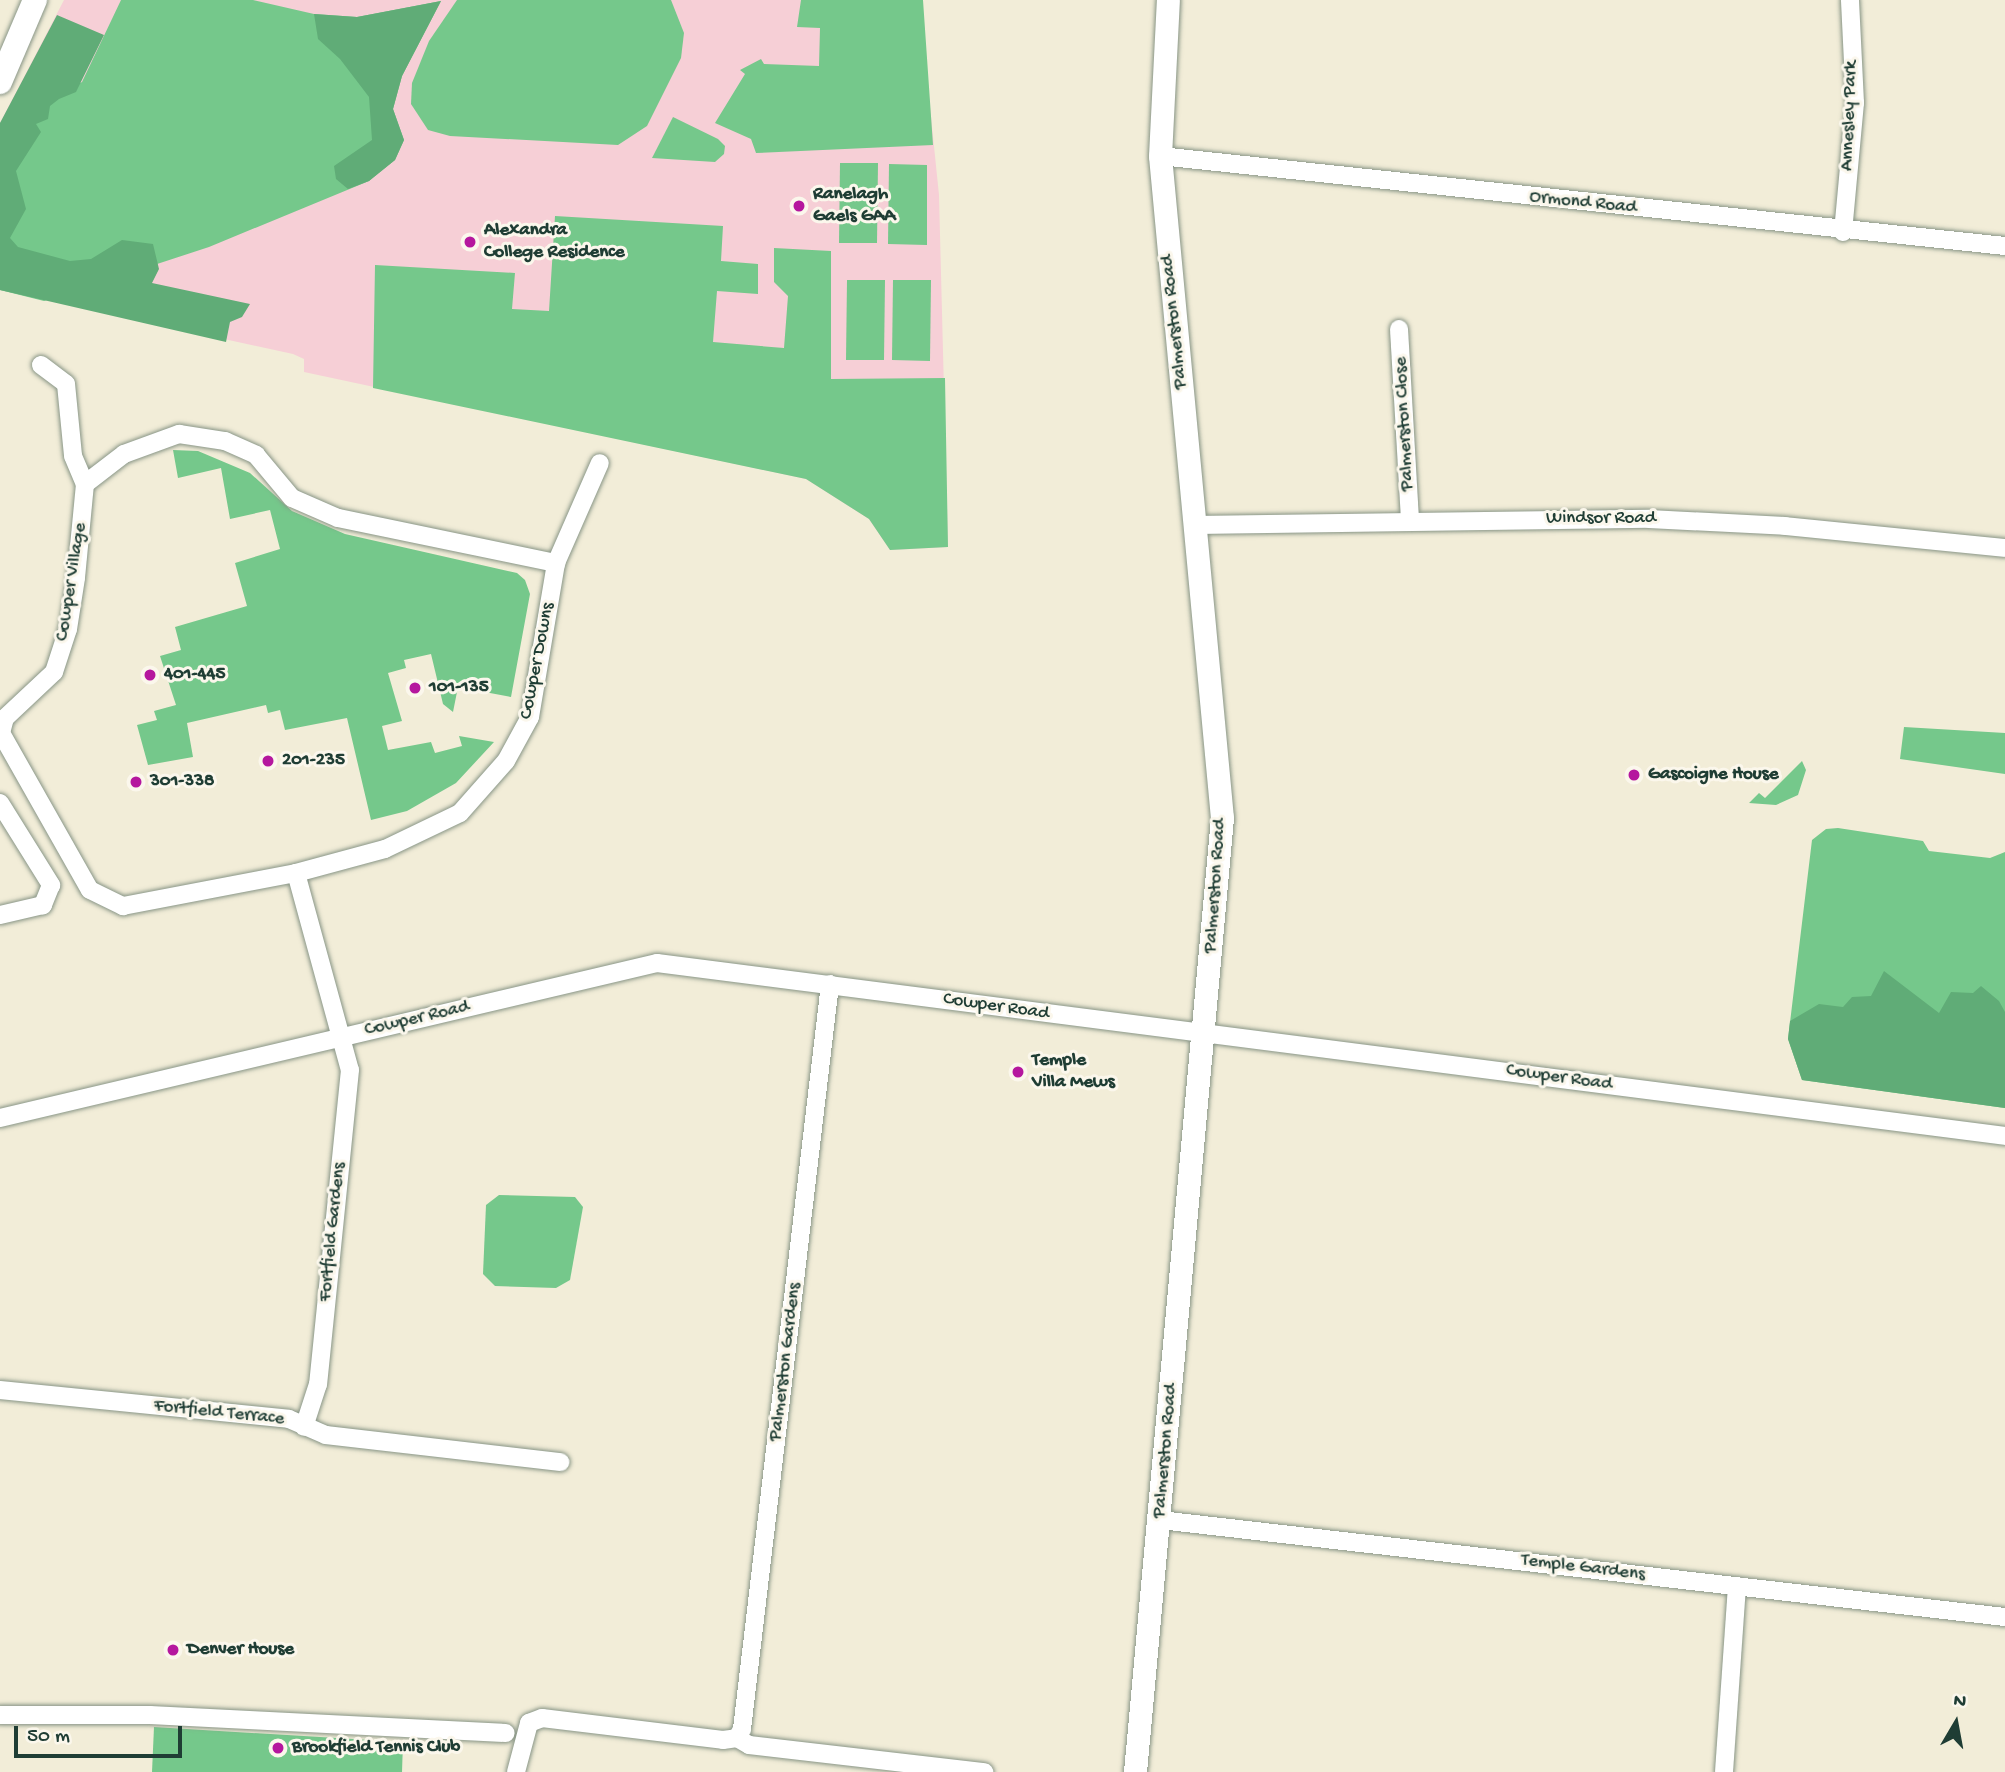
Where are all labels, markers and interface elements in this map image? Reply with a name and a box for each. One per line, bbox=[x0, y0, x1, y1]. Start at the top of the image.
street label: Annesley Park bbox=[1837, 61, 1863, 171]
place label: Ranelagh Gaels GAA bbox=[813, 184, 895, 228]
street label: Ormond Road bbox=[1528, 186, 1638, 220]
marker: Ranelagh Gaels GAA bbox=[791, 198, 807, 214]
place label: Alexandra College Residence bbox=[484, 220, 625, 264]
marker: Alexandra College Residence bbox=[462, 234, 478, 250]
street label: Palmerston Road bbox=[1157, 254, 1193, 390]
street label: Palmerston Close bbox=[1390, 356, 1420, 492]
street label: Windsor Road bbox=[1546, 508, 1656, 530]
street label: Cowper Village bbox=[51, 521, 93, 643]
street label: Cowper Downs bbox=[516, 601, 560, 721]
place label: 401-445 bbox=[164, 664, 225, 686]
marker: 401-445 bbox=[142, 667, 158, 683]
place label: 101-135 bbox=[429, 677, 489, 699]
marker: 101-135 bbox=[407, 680, 423, 696]
place label: 201-235 bbox=[282, 750, 345, 772]
marker: 201-235 bbox=[260, 753, 276, 769]
place label: Gascoigne House bbox=[1648, 764, 1779, 786]
marker: Gascoigne House bbox=[1626, 767, 1642, 783]
place label: 301-338 bbox=[150, 771, 214, 793]
marker: 301-338 bbox=[128, 774, 144, 790]
street label: Palmerston Road bbox=[1200, 818, 1232, 954]
street label: Cowper Road bbox=[942, 988, 1050, 1026]
street label: Cowper Road bbox=[362, 996, 472, 1042]
place label: Temple Villa Mews bbox=[1032, 1050, 1115, 1094]
street label: Cowper Road bbox=[1505, 1059, 1613, 1097]
marker: Temple Villa Mews bbox=[1010, 1064, 1026, 1080]
street label: Fortfield Gardens bbox=[314, 1161, 352, 1303]
street label: Palmerston Gardens bbox=[765, 1281, 807, 1443]
street label: Palmerston Road bbox=[1149, 1383, 1183, 1519]
street label: Fortfield Terrace bbox=[153, 1395, 285, 1431]
street label: Temple Gardens bbox=[1520, 1549, 1646, 1587]
place label: Denver House bbox=[187, 1639, 294, 1661]
marker: Denver House bbox=[165, 1642, 181, 1658]
north arrow bbox=[1921, 1688, 1991, 1758]
text: N bbox=[1952, 1689, 1968, 1714]
scale bar bbox=[18, 1712, 186, 1756]
text: 50 m bbox=[27, 1725, 70, 1750]
place label: Brookfield Tennis Club bbox=[292, 1737, 460, 1759]
marker: Brookfield Tennis Club bbox=[270, 1740, 286, 1756]

